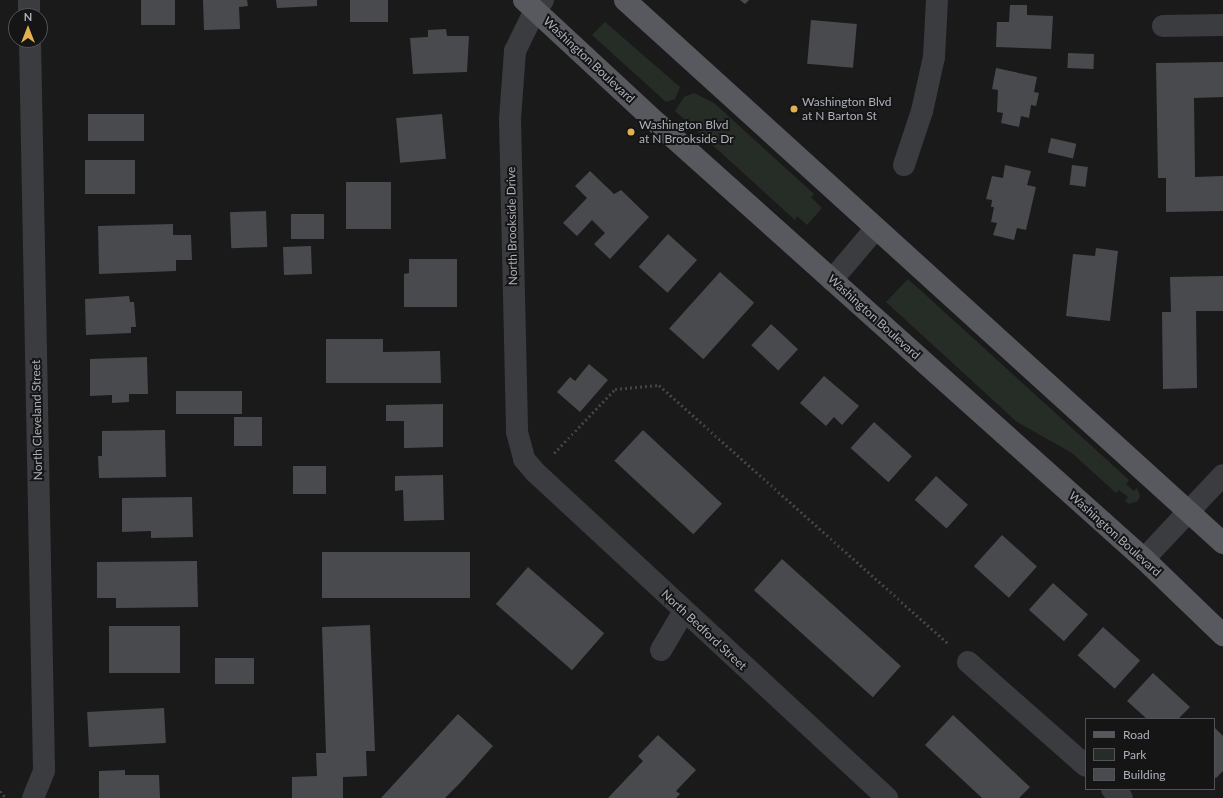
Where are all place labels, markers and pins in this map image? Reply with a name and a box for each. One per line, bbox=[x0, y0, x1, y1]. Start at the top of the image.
place label: Washington Blvd at N Barton St bbox=[802, 95, 891, 123]
marker: Washington Blvd at N Barton St bbox=[789, 104, 799, 114]
place label: Washington Blvd at N Brookside Dr bbox=[639, 118, 734, 146]
marker: Washington Blvd at N Brookside Dr bbox=[626, 127, 636, 137]

